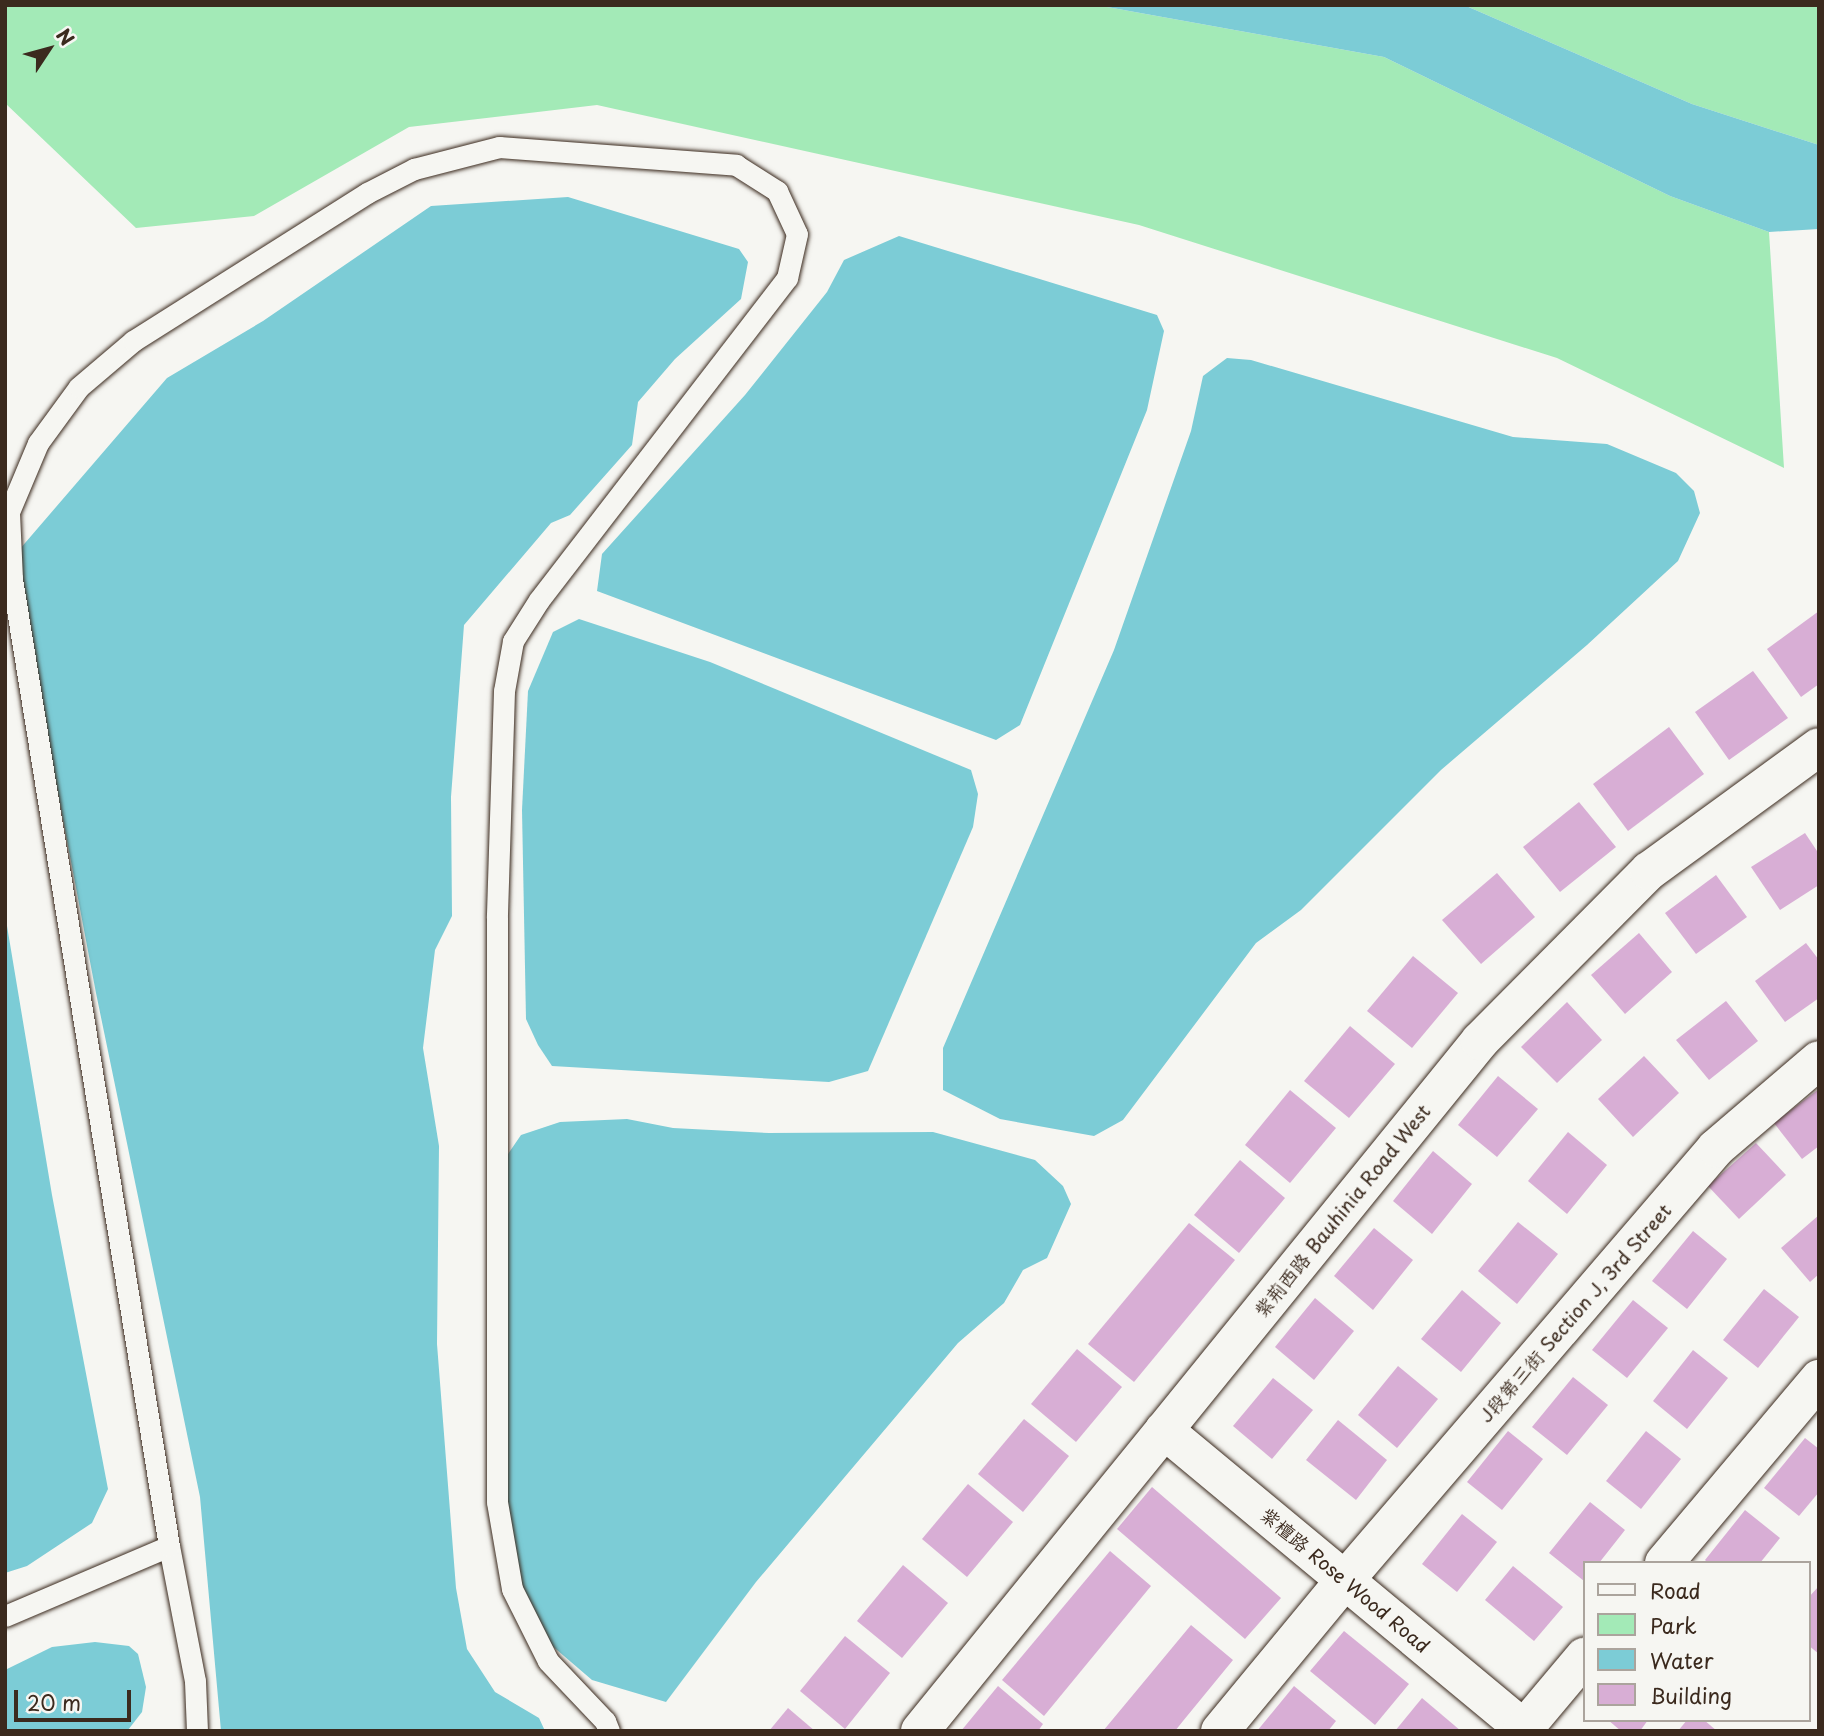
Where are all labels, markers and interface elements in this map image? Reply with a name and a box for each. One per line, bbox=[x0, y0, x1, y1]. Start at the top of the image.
north arrow bbox=[14, 14, 84, 84]
text: N bbox=[50, 22, 82, 51]
street label: 紫荊西路 Bauhinia Road West bbox=[1249, 1101, 1435, 1321]
street label: J段第三街 Section J, 3rd Street bbox=[1473, 1198, 1677, 1428]
street label: 紫檀路 Rose Wood Road bbox=[1256, 1503, 1434, 1657]
legend bbox=[1582, 1561, 1810, 1722]
text: Road bbox=[1650, 1574, 1701, 1606]
text: Park bbox=[1650, 1609, 1697, 1641]
text: Water bbox=[1650, 1644, 1713, 1676]
scale bar bbox=[18, 1676, 135, 1720]
text: Building bbox=[1650, 1679, 1732, 1711]
text: 20 m bbox=[27, 1686, 81, 1718]

